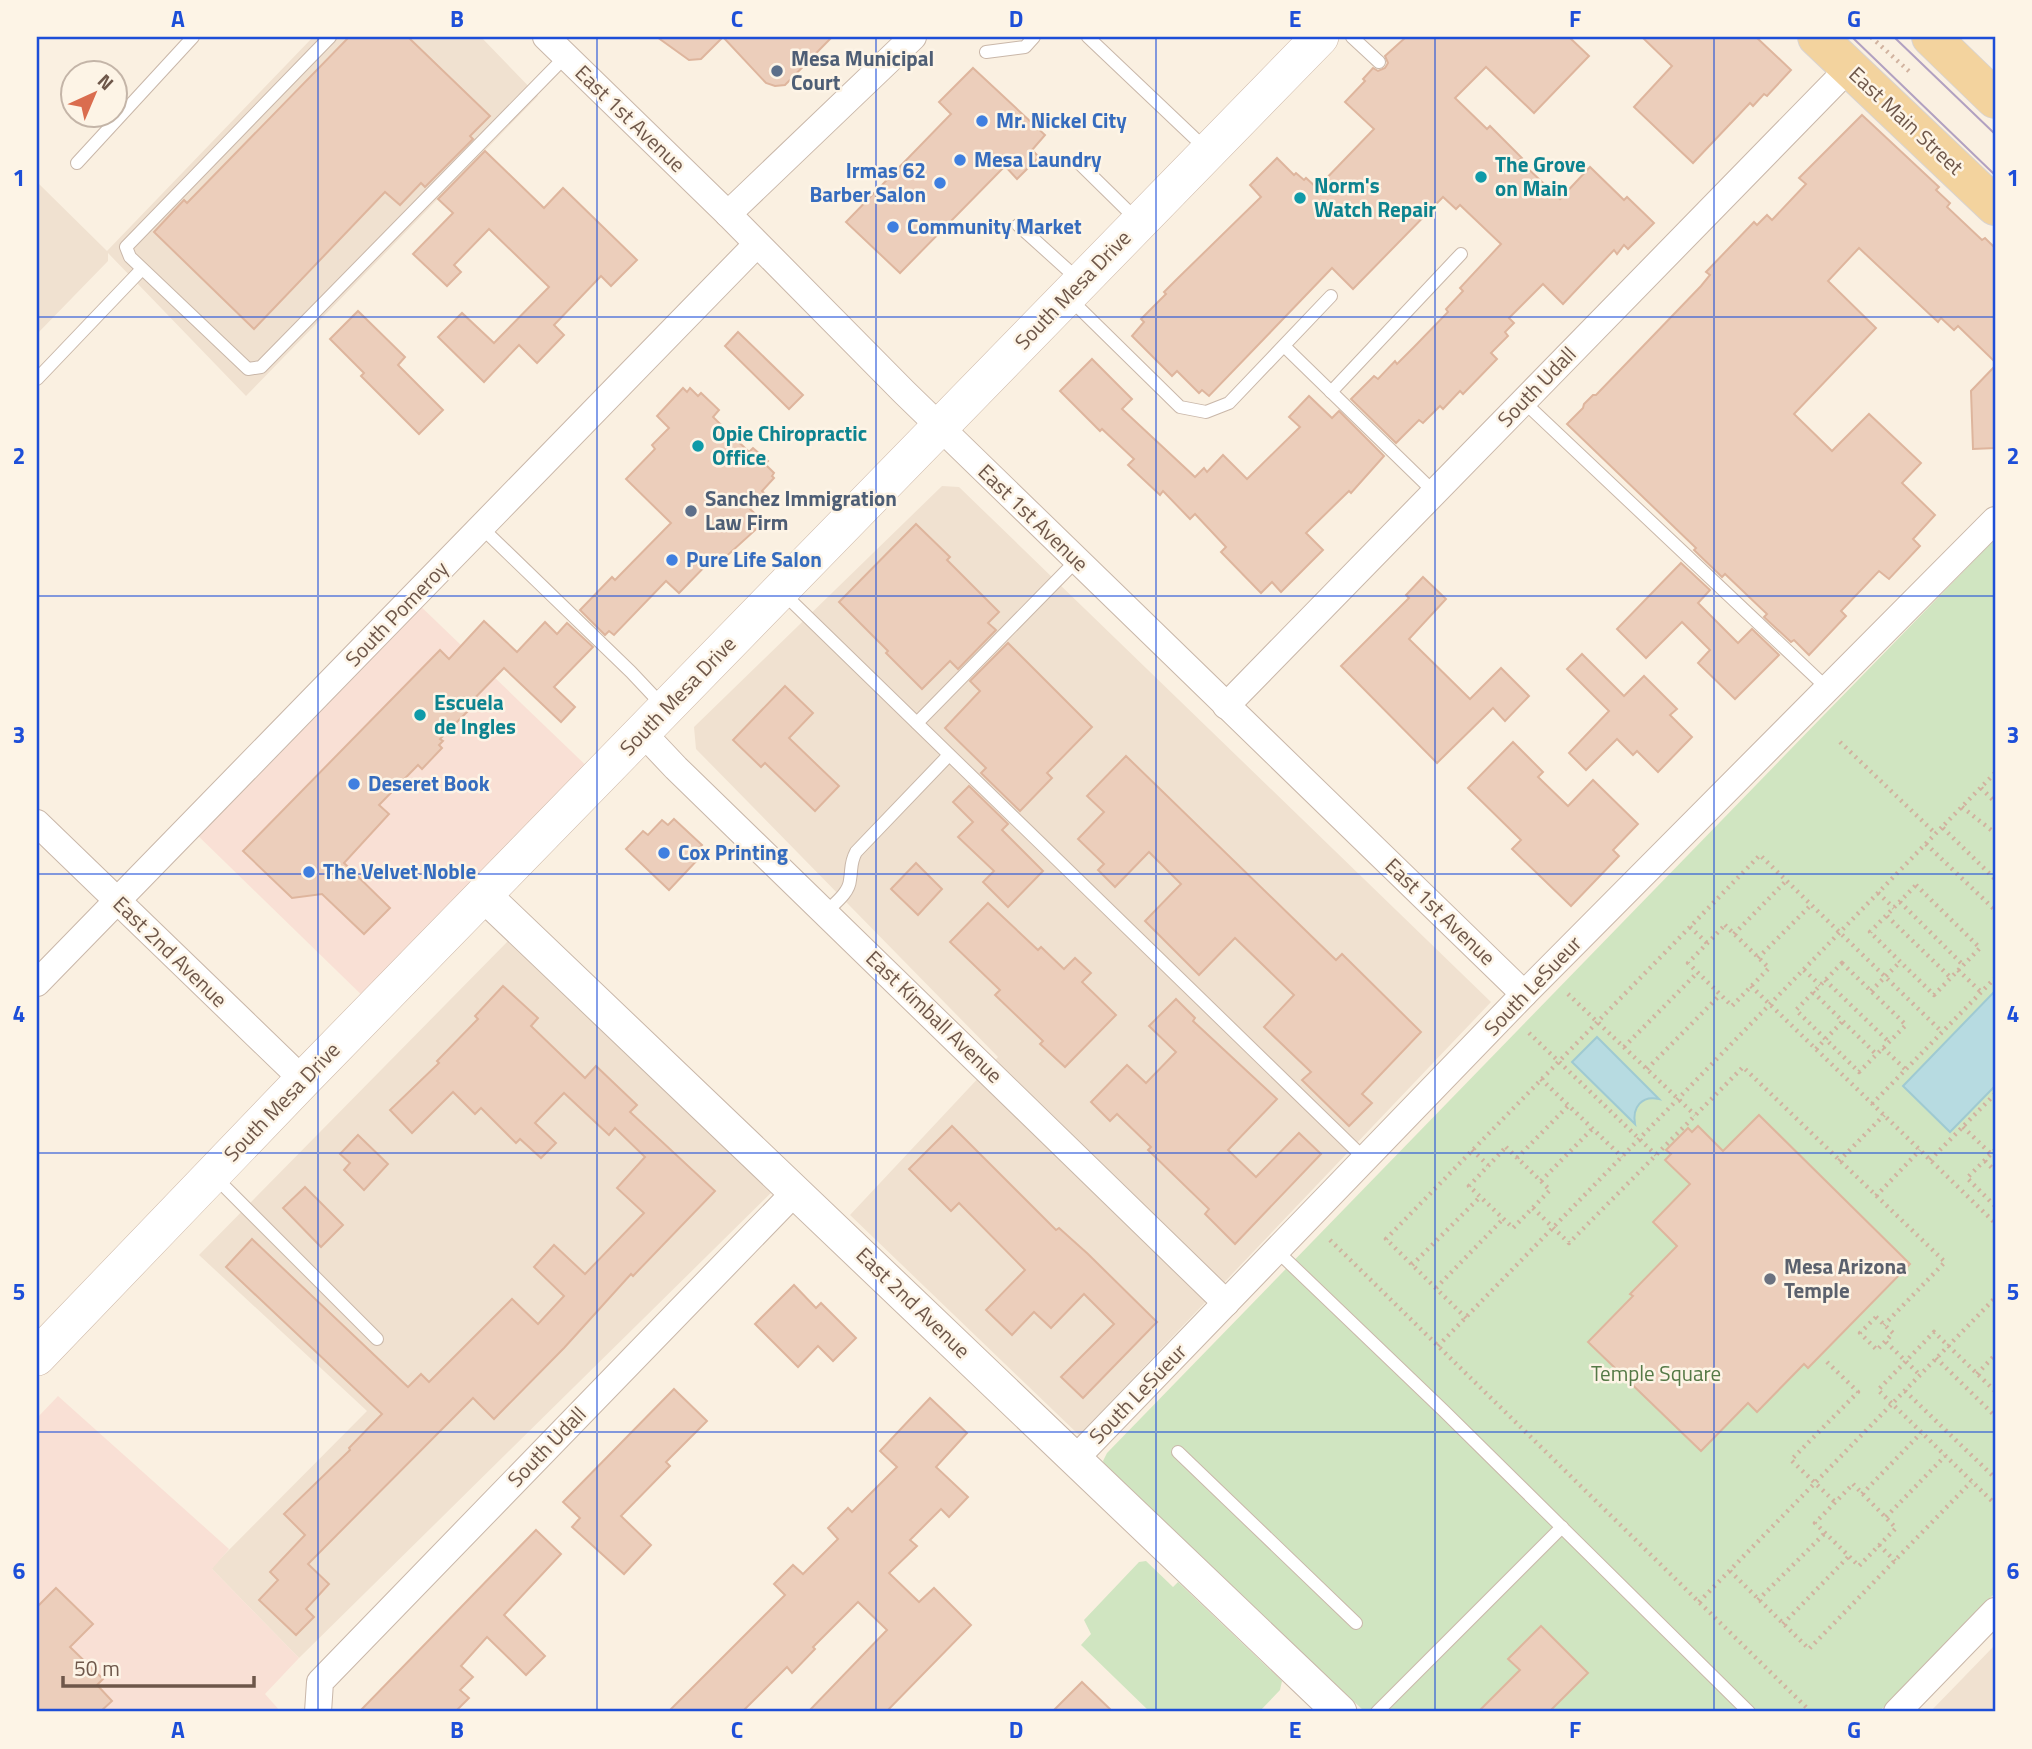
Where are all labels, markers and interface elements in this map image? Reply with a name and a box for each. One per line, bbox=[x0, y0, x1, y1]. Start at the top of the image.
text: A bbox=[171, 1, 185, 36]
text: B bbox=[450, 1, 464, 36]
text: C bbox=[731, 1, 743, 36]
text: D bbox=[1009, 1, 1023, 36]
text: E bbox=[1289, 1, 1301, 36]
text: F bbox=[1569, 1, 1581, 36]
text: G bbox=[1847, 1, 1861, 36]
place label: Mesa Municipal Court bbox=[791, 42, 934, 98]
street label: East 1st Avenue bbox=[568, 57, 693, 179]
street label: East Main Street bbox=[1842, 59, 1972, 182]
north arrow bbox=[60, 60, 130, 130]
marker: Mesa Municipal Court bbox=[769, 63, 785, 79]
text: N bbox=[91, 66, 121, 96]
place label: Mr. Nickel City bbox=[996, 104, 1127, 136]
marker: Mr. Nickel City bbox=[974, 113, 990, 129]
place label: Mesa Laundry bbox=[974, 143, 1102, 175]
place label: The Grove on Main bbox=[1495, 148, 1586, 204]
marker: Mesa Laundry bbox=[952, 152, 968, 168]
place label: Irmas 62 Barber Salon bbox=[809, 154, 926, 210]
text: 1 bbox=[13, 160, 25, 195]
text: 1 bbox=[2007, 160, 2019, 195]
place label: Norm's Watch Repair bbox=[1314, 169, 1436, 225]
marker: The Grove on Main bbox=[1473, 169, 1489, 185]
marker: Irmas 62 Barber Salon bbox=[932, 175, 948, 191]
marker: Norm's Watch Repair bbox=[1292, 190, 1308, 206]
place label: Community Market bbox=[907, 210, 1082, 242]
marker: Community Market bbox=[885, 219, 901, 235]
street label: South Mesa Drive bbox=[1007, 222, 1138, 356]
street label: South Udall bbox=[1489, 339, 1583, 434]
place label: Opie Chiropractic Office bbox=[712, 417, 867, 473]
text: 2 bbox=[13, 438, 25, 473]
marker: Opie Chiropractic Office bbox=[690, 438, 706, 454]
text: 2 bbox=[2007, 438, 2019, 473]
street label: East 1st Avenue bbox=[971, 456, 1096, 578]
place label: Sanchez Immigration Law Firm bbox=[705, 482, 897, 538]
marker: Sanchez Immigration Law Firm bbox=[683, 503, 699, 519]
place label: Pure Life Salon bbox=[686, 543, 822, 575]
marker: Pure Life Salon bbox=[664, 552, 680, 568]
street label: South Pomeroy bbox=[337, 553, 455, 674]
street label: South Mesa Drive bbox=[612, 628, 743, 762]
place label: Escuela de Ingles bbox=[434, 686, 516, 742]
marker: Escuela de Ingles bbox=[412, 707, 428, 723]
text: 3 bbox=[13, 717, 25, 752]
text: 3 bbox=[2007, 717, 2019, 752]
place label: Deseret Book bbox=[368, 767, 490, 799]
marker: Deseret Book bbox=[346, 776, 362, 792]
place label: Cox Printing bbox=[678, 836, 788, 868]
marker: Cox Printing bbox=[656, 845, 672, 861]
street label: East 1st Avenue bbox=[1378, 850, 1503, 972]
place label: The Velvet Noble bbox=[323, 855, 476, 887]
marker: The Velvet Noble bbox=[301, 864, 317, 880]
street label: East 2nd Avenue bbox=[106, 888, 235, 1014]
street label: South LeSueur bbox=[1476, 928, 1589, 1043]
street label: East Kimball Avenue bbox=[859, 942, 1010, 1090]
text: 4 bbox=[13, 996, 25, 1031]
text: 4 bbox=[2007, 996, 2019, 1031]
street label: South Mesa Drive bbox=[216, 1034, 347, 1168]
street label: East 2nd Avenue bbox=[849, 1239, 978, 1365]
place label: Mesa Arizona Temple bbox=[1784, 1250, 1907, 1306]
marker: Mesa Arizona Temple bbox=[1762, 1271, 1778, 1287]
text: 5 bbox=[13, 1274, 25, 1309]
text: 5 bbox=[2007, 1274, 2019, 1309]
street label: South LeSueur bbox=[1081, 1336, 1194, 1451]
park label: Temple Square bbox=[1591, 1357, 1721, 1389]
street label: South Udall bbox=[499, 1399, 593, 1494]
text: 6 bbox=[13, 1553, 26, 1588]
text: 6 bbox=[2007, 1553, 2020, 1588]
scale bar bbox=[63, 1644, 254, 1688]
text: 50 m bbox=[74, 1652, 120, 1684]
text: A bbox=[171, 1712, 185, 1747]
text: B bbox=[450, 1712, 464, 1747]
text: C bbox=[731, 1712, 743, 1747]
text: D bbox=[1009, 1712, 1023, 1747]
text: E bbox=[1289, 1712, 1301, 1747]
text: F bbox=[1569, 1712, 1581, 1747]
text: G bbox=[1847, 1712, 1861, 1747]

